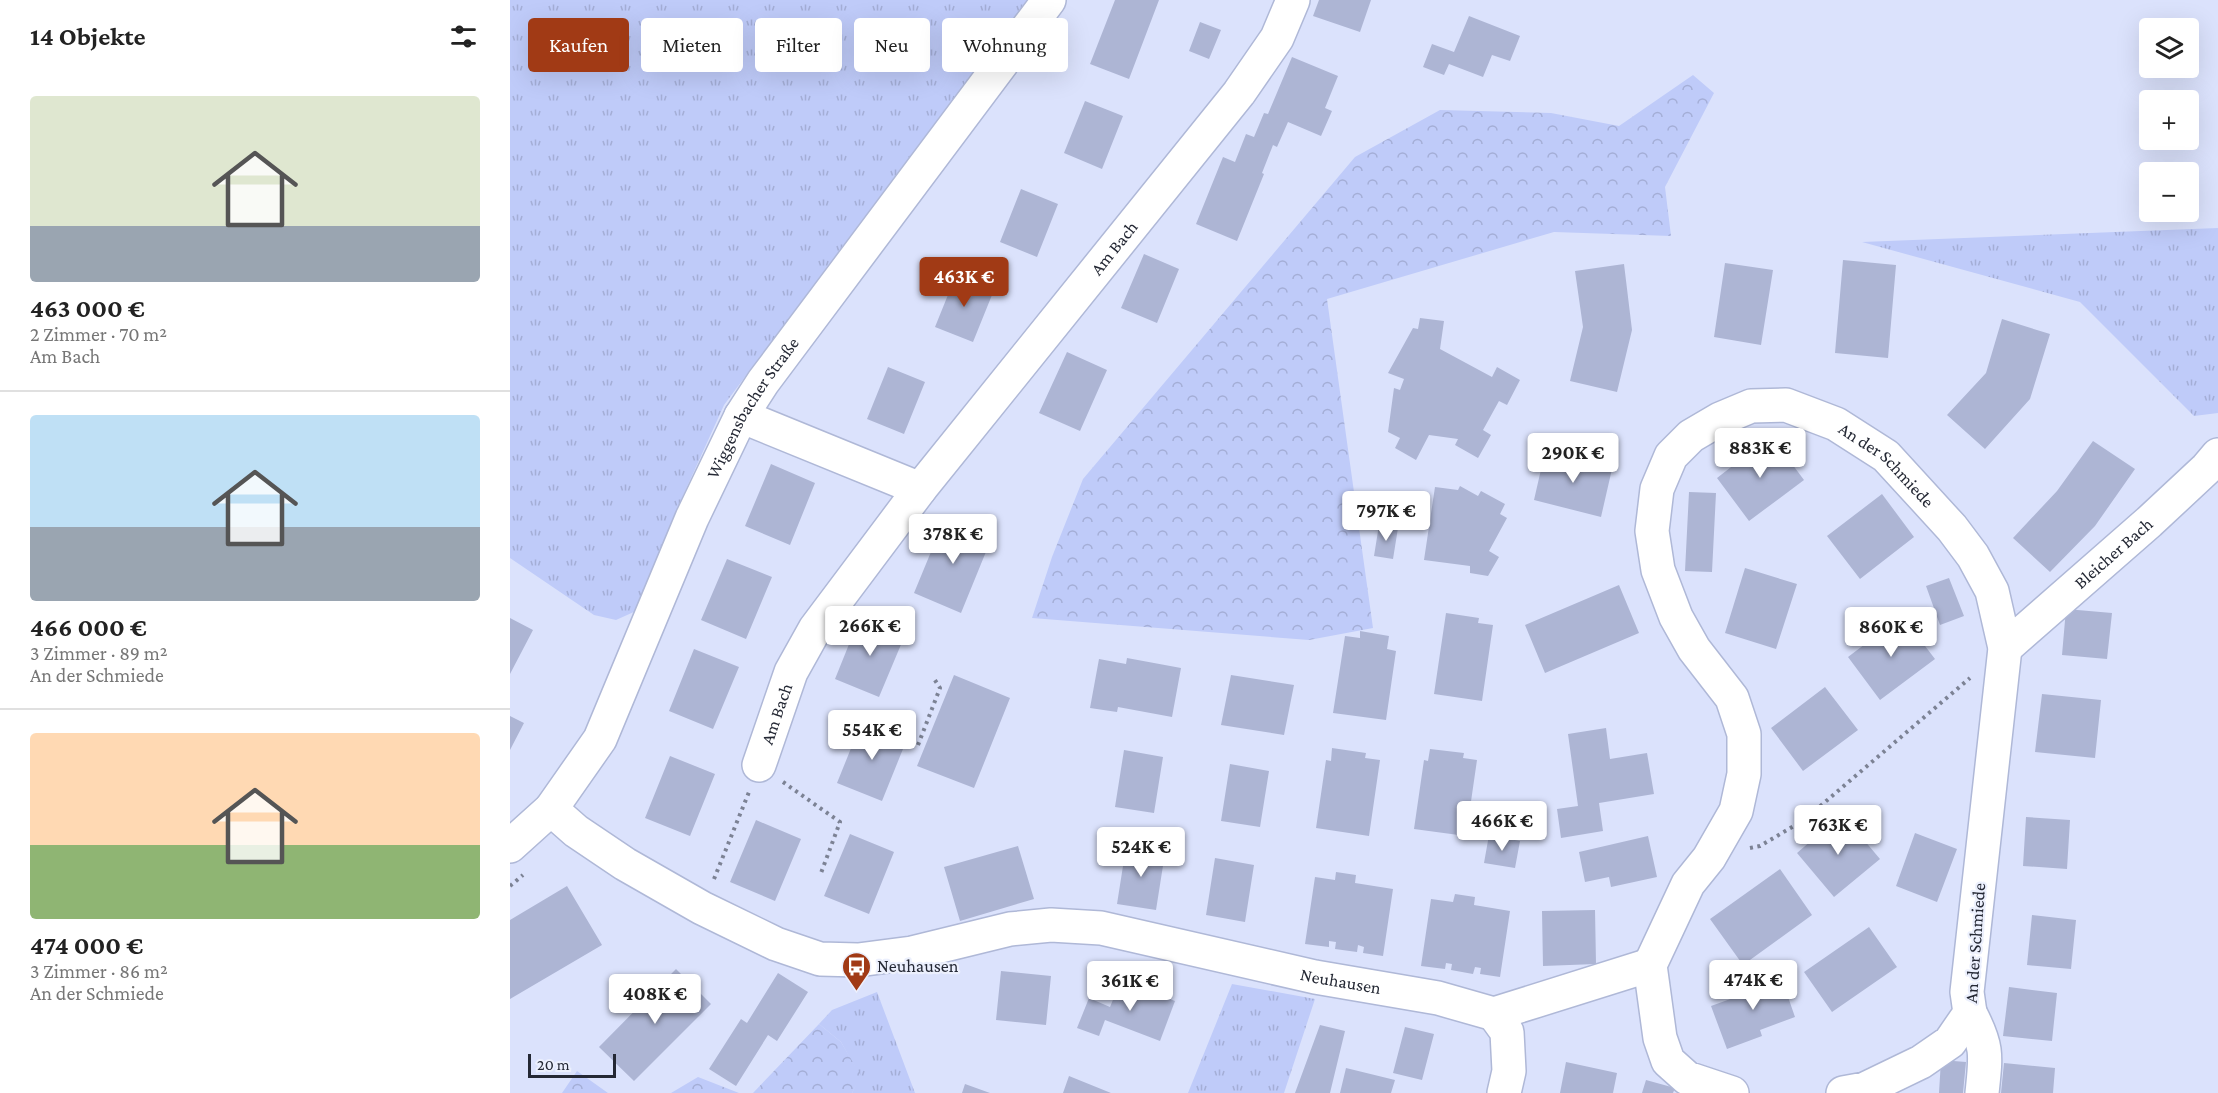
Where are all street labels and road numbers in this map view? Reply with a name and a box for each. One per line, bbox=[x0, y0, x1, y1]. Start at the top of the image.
street label: Am Bach bbox=[1086, 217, 1142, 279]
street label: Wiggensbacher Straße bbox=[702, 333, 803, 482]
street label: An der Schmiede bbox=[1835, 418, 1938, 512]
street label: Bleicher Bach bbox=[2070, 513, 2157, 593]
street label: Am Bach bbox=[757, 680, 796, 747]
street label: An der Schmiede bbox=[1961, 882, 1989, 1004]
street label: Neuhausen bbox=[1298, 964, 1383, 998]

